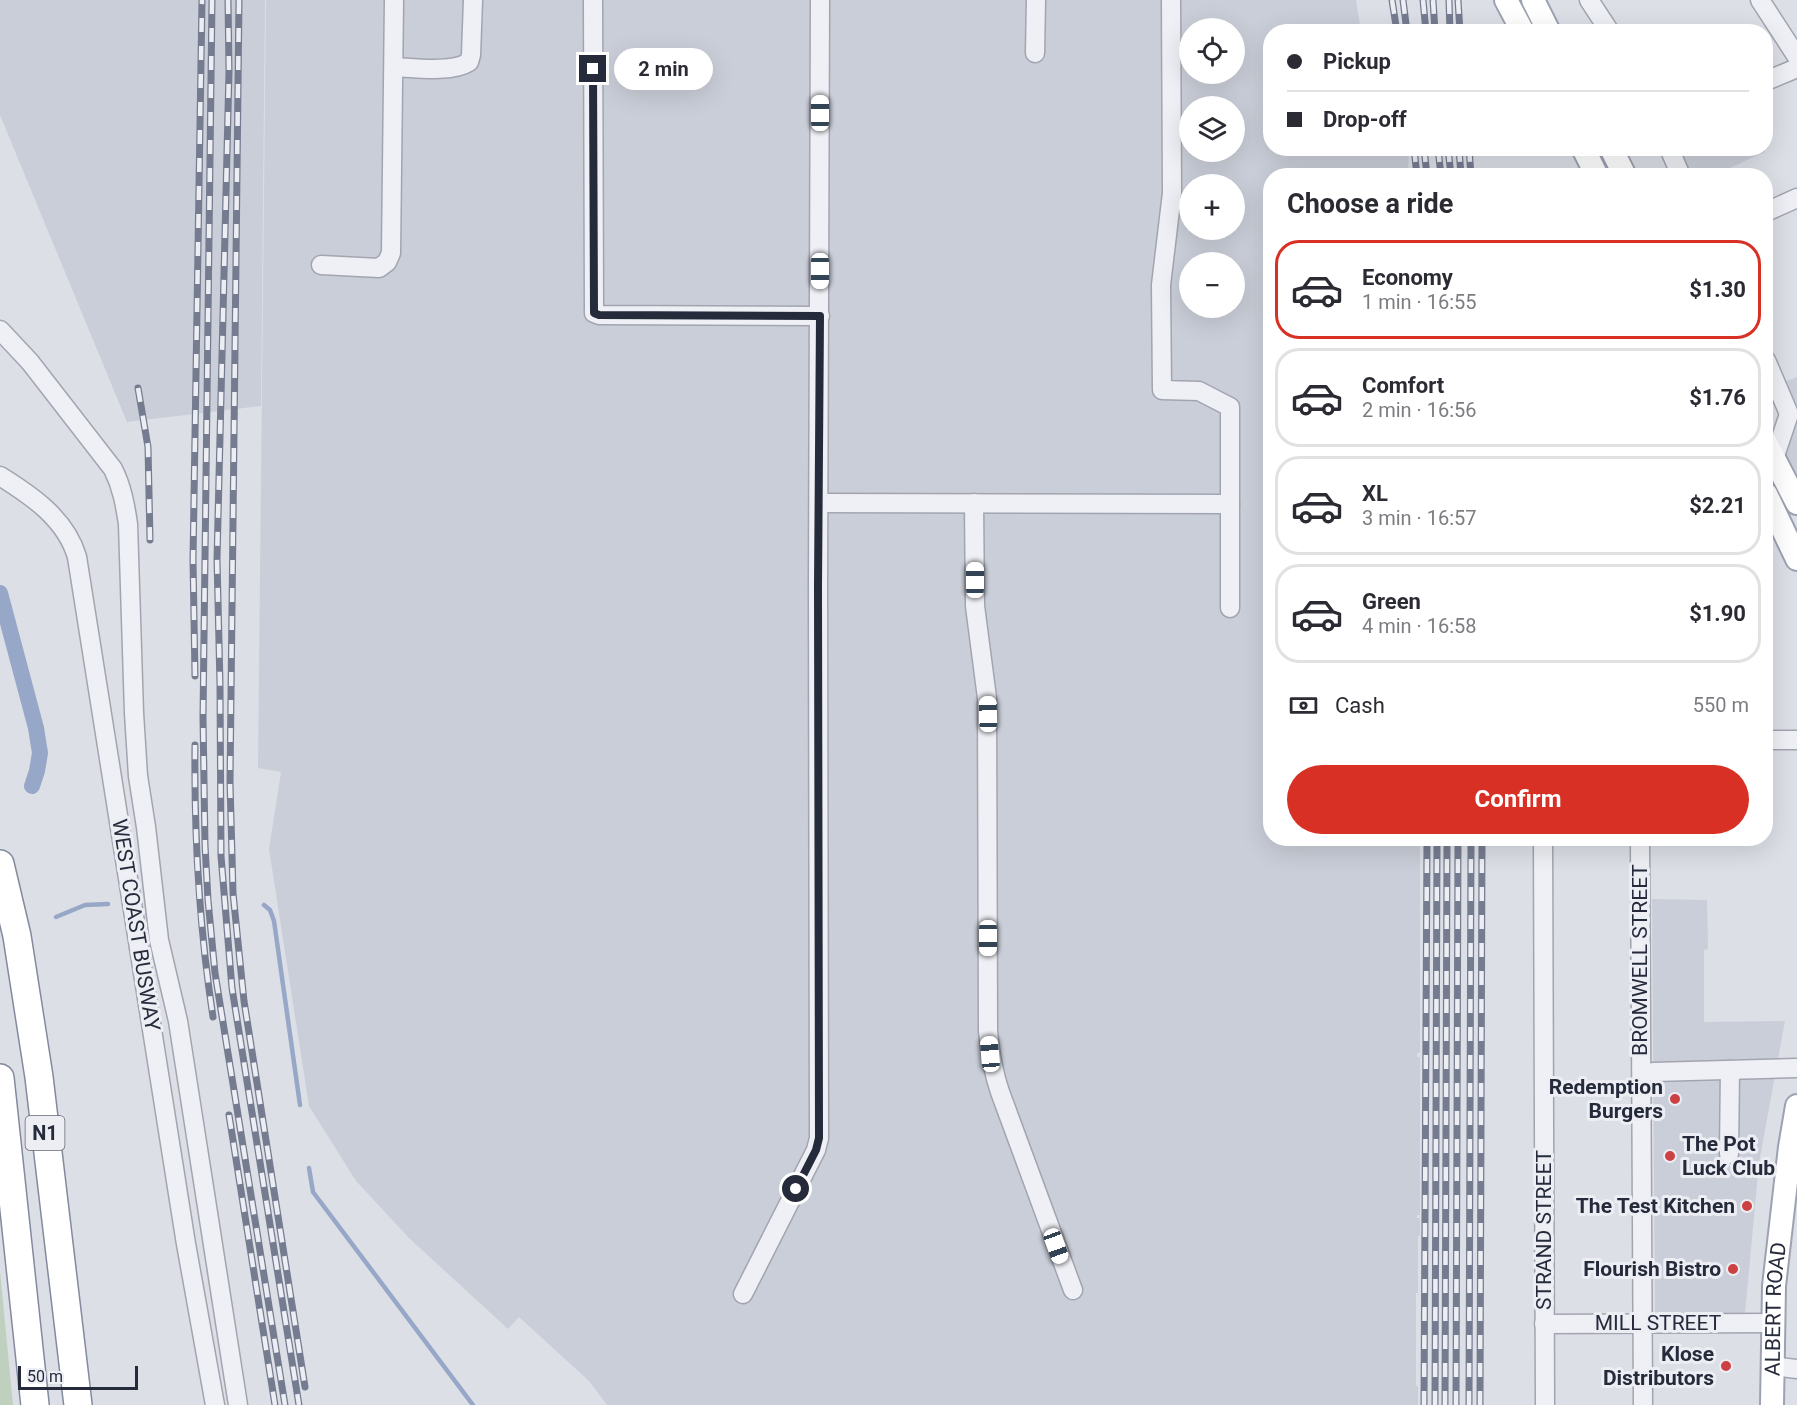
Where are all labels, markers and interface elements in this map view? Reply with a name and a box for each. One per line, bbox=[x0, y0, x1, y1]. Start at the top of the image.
map controls bbox=[1179, 18, 1245, 318]
button: locate bbox=[1179, 18, 1245, 84]
callout: 2 min bbox=[614, 48, 713, 90]
text: Pickup bbox=[1323, 49, 1391, 74]
route end bbox=[579, 55, 606, 82]
text: 2 min bbox=[638, 57, 689, 81]
car bbox=[811, 95, 829, 131]
button: layers bbox=[1179, 96, 1245, 162]
text: Drop-off bbox=[1323, 107, 1407, 132]
button: + bbox=[1179, 174, 1245, 240]
text: Choose a ride bbox=[1287, 188, 1453, 220]
button: − bbox=[1179, 252, 1245, 318]
car bbox=[811, 253, 829, 289]
icon: car bbox=[1290, 263, 1344, 317]
text: Economy bbox=[1362, 265, 1453, 290]
text: $1.30 bbox=[1689, 277, 1746, 302]
text: 1 min · 16:55 bbox=[1362, 290, 1477, 314]
icon: car bbox=[1290, 371, 1344, 425]
text: Comfort bbox=[1362, 373, 1444, 398]
text: $1.76 bbox=[1689, 385, 1746, 410]
text: 2 min · 16:56 bbox=[1362, 398, 1477, 422]
icon: car bbox=[1290, 479, 1344, 533]
text: XL bbox=[1362, 481, 1388, 506]
text: $2.21 bbox=[1689, 493, 1746, 518]
text: 3 min · 16:57 bbox=[1362, 506, 1477, 530]
car bbox=[966, 562, 984, 598]
icon: car bbox=[1290, 587, 1344, 641]
text: Green bbox=[1362, 589, 1421, 614]
text: $1.90 bbox=[1689, 601, 1746, 626]
text: 4 min · 16:58 bbox=[1362, 614, 1477, 638]
icon: cash bbox=[1287, 689, 1320, 722]
text: Cash bbox=[1335, 693, 1385, 718]
text: 550 m bbox=[1693, 693, 1749, 717]
car bbox=[979, 696, 997, 732]
button: Confirm bbox=[1287, 765, 1749, 834]
street label: WEST COAST BUSWAY bbox=[107, 817, 165, 1033]
street label: BROMWELL STREET bbox=[1628, 864, 1652, 1056]
car bbox=[979, 920, 997, 956]
car bbox=[979, 1035, 1001, 1073]
place label: Redemption Burgers bbox=[1549, 1075, 1663, 1123]
marker: Redemption Burgers bbox=[1668, 1092, 1682, 1106]
road number: N1 bbox=[26, 1116, 64, 1150]
place label: The Pot Luck Club bbox=[1682, 1132, 1775, 1180]
street label: STRAND STREET bbox=[1532, 1149, 1556, 1310]
marker: The Pot Luck Club bbox=[1663, 1149, 1677, 1163]
route start bbox=[782, 1175, 809, 1202]
place label: The Test Kitchen bbox=[1576, 1194, 1735, 1218]
marker: The Test Kitchen bbox=[1740, 1199, 1754, 1213]
car bbox=[1041, 1226, 1071, 1266]
street label: ALBERT ROAD bbox=[1760, 1241, 1791, 1376]
place label: Flourish Bistro bbox=[1583, 1257, 1721, 1281]
marker: Flourish Bistro bbox=[1726, 1262, 1740, 1276]
street label: MILL STREET bbox=[1595, 1311, 1722, 1335]
place label: Klose Distributors bbox=[1603, 1342, 1714, 1390]
marker: Klose Distributors bbox=[1719, 1359, 1733, 1373]
scale bar bbox=[18, 1363, 138, 1390]
text: 50 m bbox=[27, 1367, 63, 1386]

